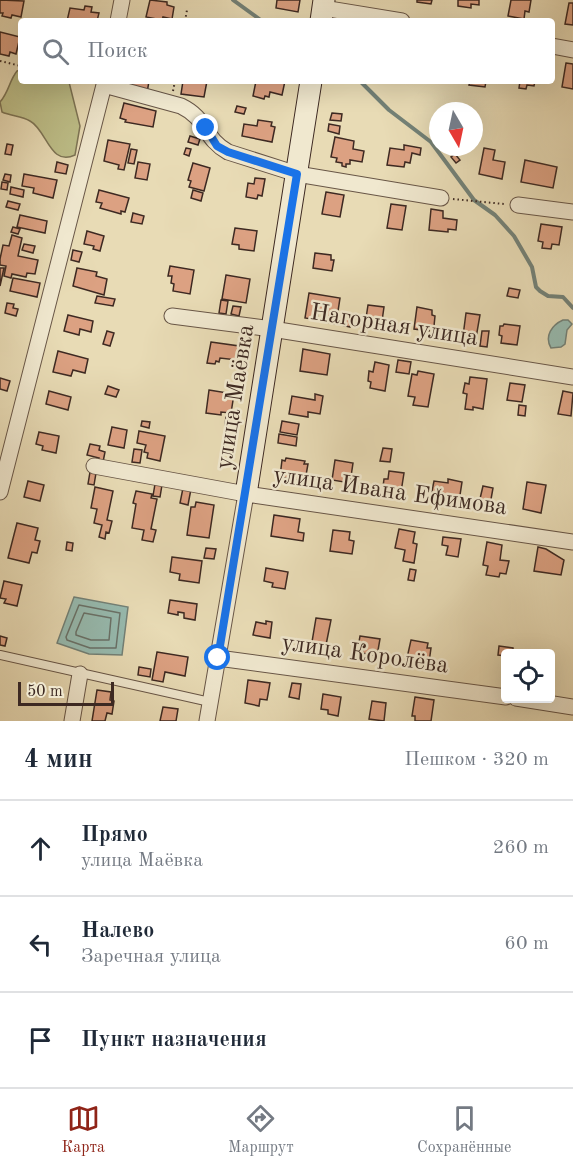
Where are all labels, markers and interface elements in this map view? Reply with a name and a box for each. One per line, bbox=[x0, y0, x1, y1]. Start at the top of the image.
search box bbox=[18, 18, 555, 84]
icon: search bbox=[39, 35, 72, 68]
text: Поиск bbox=[87, 40, 148, 62]
north arrow bbox=[429, 102, 483, 156]
route end bbox=[192, 114, 218, 140]
street label: Нагорная улица bbox=[308, 301, 480, 351]
street label: улица Маёвка bbox=[213, 323, 259, 471]
street label: улица Ивана Ефимова bbox=[271, 464, 509, 520]
street label: улица Королёва bbox=[280, 631, 450, 679]
route start bbox=[204, 644, 230, 670]
map controls bbox=[501, 649, 555, 703]
button: locate bbox=[501, 649, 555, 703]
scale bar bbox=[18, 679, 114, 706]
text: 50 m bbox=[27, 684, 63, 700]
text: 4 мин bbox=[24, 747, 93, 773]
text: Пешком · 320 m bbox=[404, 750, 549, 770]
text: Прямо bbox=[81, 824, 148, 846]
icon: ahead bbox=[24, 832, 57, 865]
text: 260 m bbox=[493, 838, 549, 858]
text: улица Маёвка bbox=[81, 851, 203, 871]
text: Налево bbox=[81, 920, 154, 942]
icon: left bbox=[24, 928, 57, 961]
text: 60 m bbox=[504, 934, 549, 954]
text: Заречная улица bbox=[81, 947, 221, 967]
icon: arrive bbox=[24, 1024, 57, 1057]
text: Пункт назначения bbox=[81, 1029, 267, 1051]
tab: Карта bbox=[62, 1102, 105, 1158]
tab: Маршрут bbox=[228, 1102, 294, 1158]
tab: Сохранённые bbox=[417, 1102, 511, 1158]

